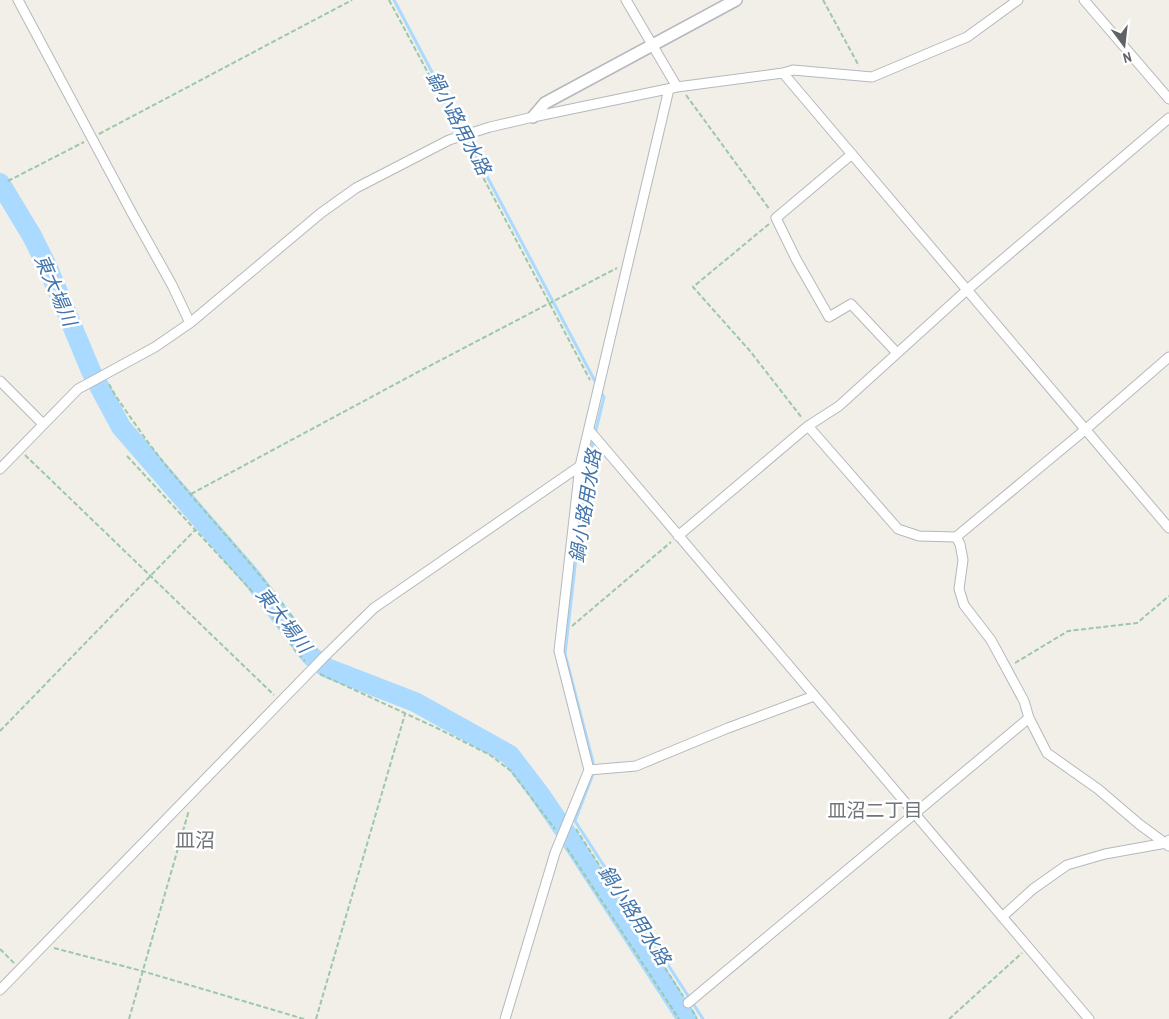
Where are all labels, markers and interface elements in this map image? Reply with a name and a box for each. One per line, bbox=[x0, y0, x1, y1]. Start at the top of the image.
north arrow bbox=[1099, 20, 1149, 70]
text: N bbox=[1121, 48, 1134, 67]
water label: 鍋小路用水路 bbox=[421, 67, 498, 181]
water label: 東大場川 bbox=[29, 250, 84, 332]
water label: 鍋小路用水路 bbox=[563, 446, 607, 564]
water label: 東大場川 bbox=[250, 582, 319, 660]
district label: 皿沼二丁目 bbox=[827, 797, 923, 823]
district label: 皿沼 bbox=[175, 826, 215, 853]
water label: 鍋小路用水路 bbox=[593, 860, 678, 972]

